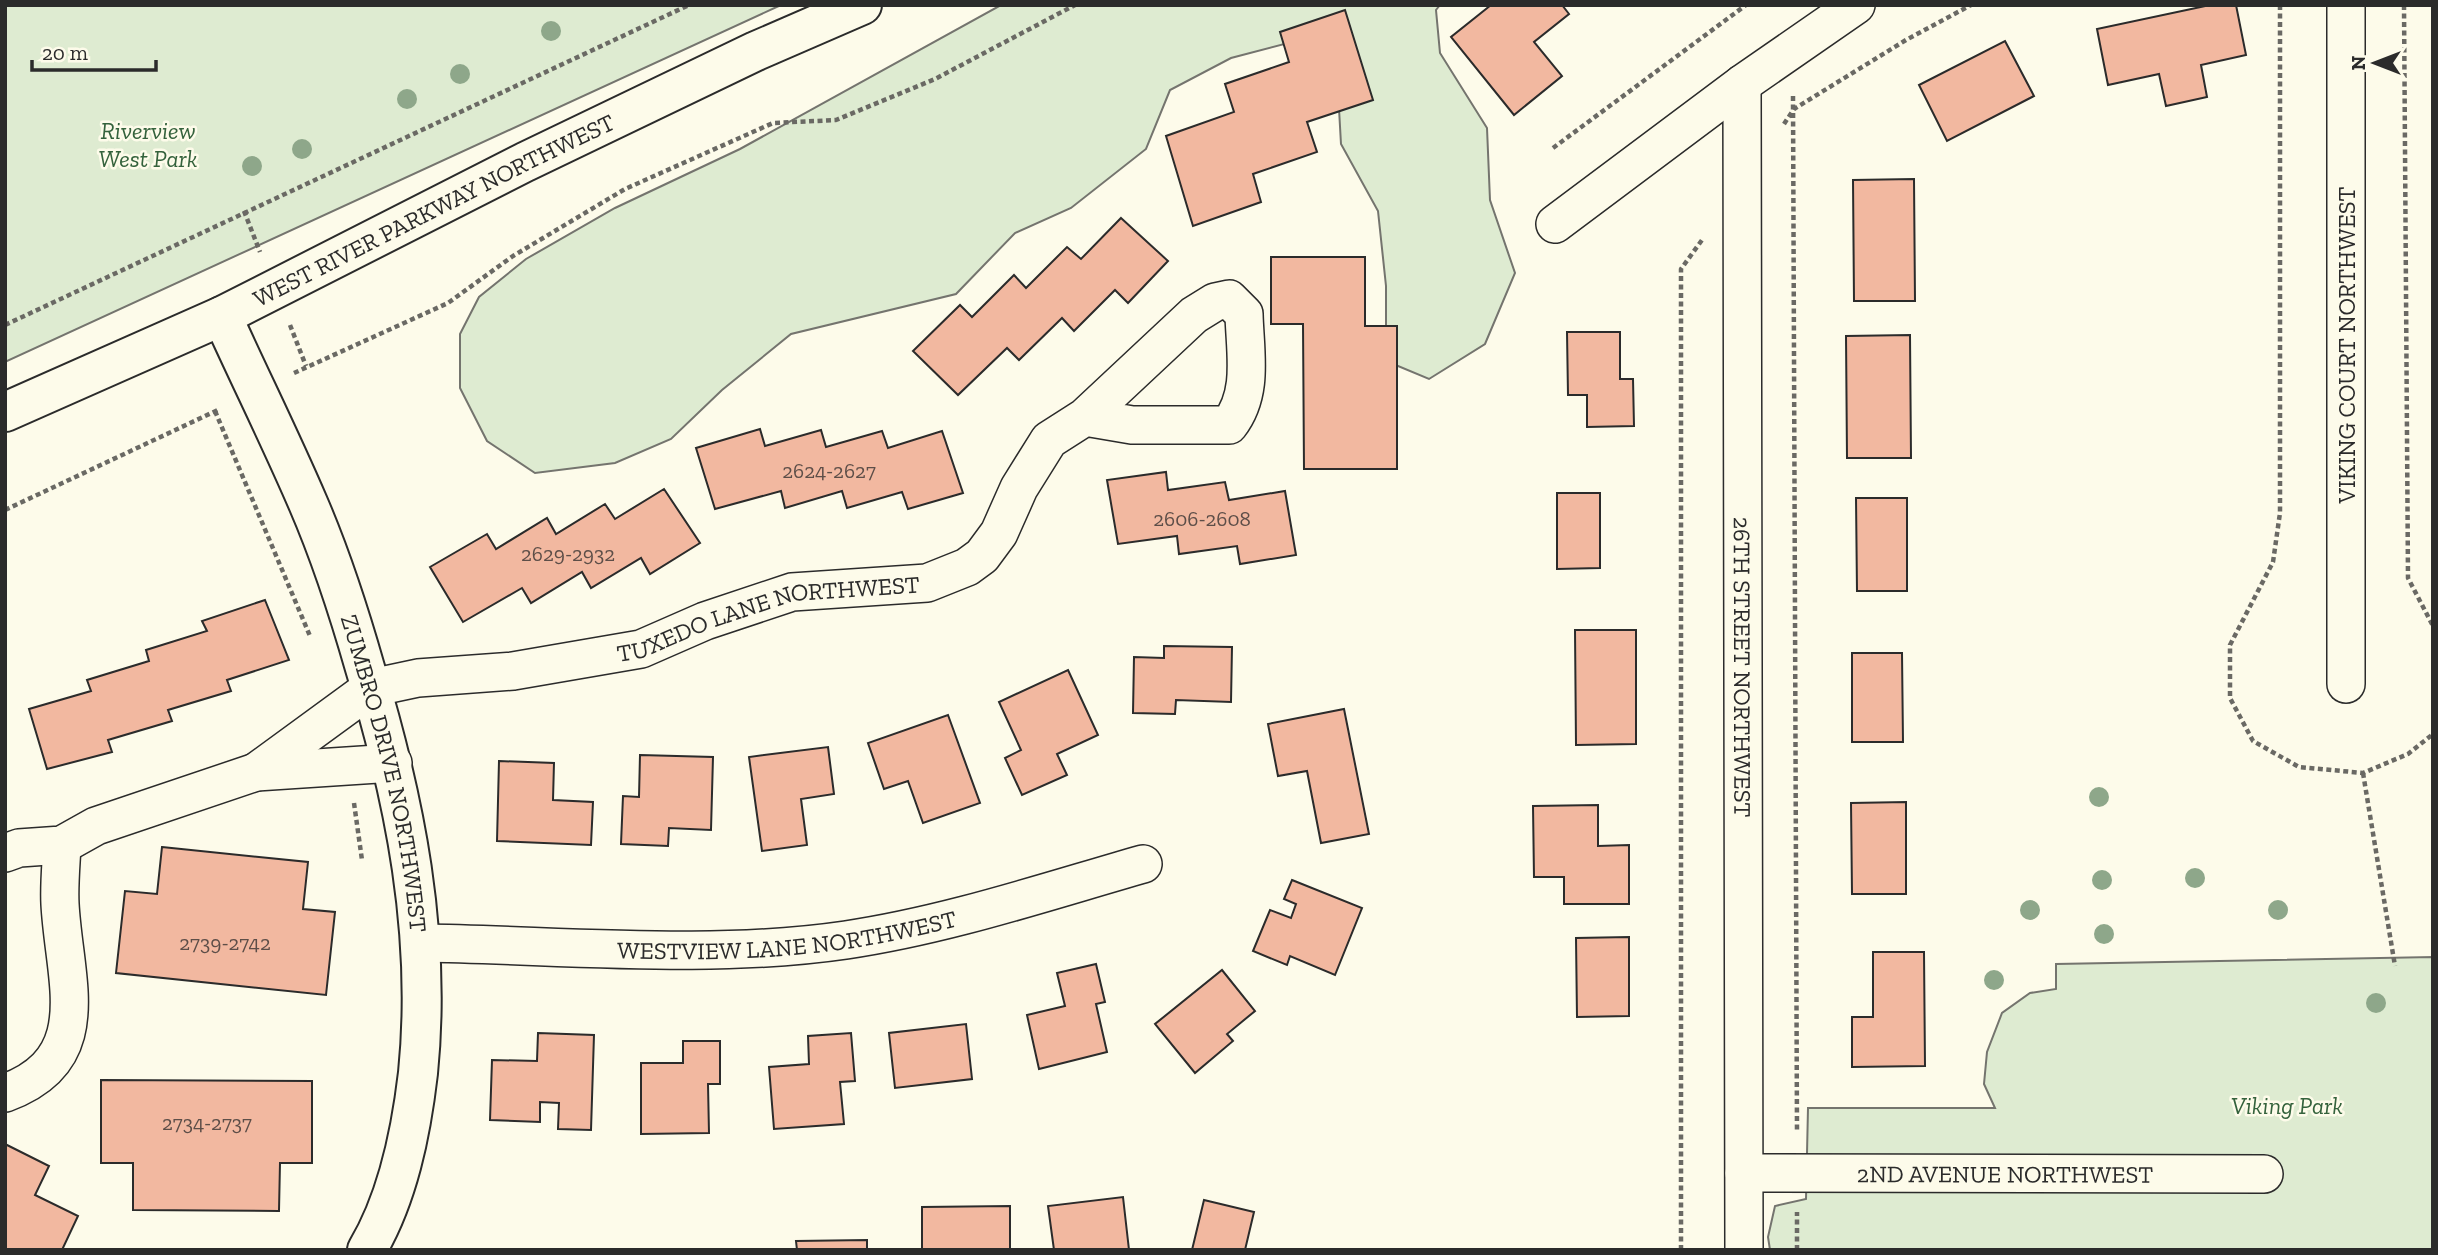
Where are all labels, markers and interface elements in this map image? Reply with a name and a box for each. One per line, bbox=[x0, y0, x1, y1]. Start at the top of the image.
scale bar bbox=[32, 28, 156, 72]
north arrow bbox=[2340, 28, 2410, 98]
text: 20 m bbox=[42, 40, 88, 65]
text: N bbox=[2347, 56, 2370, 70]
street label: WEST RIVER PARKWAY NORTHWEST bbox=[248, 107, 619, 312]
park label: Riverview West Park bbox=[99, 116, 198, 173]
street label: VIKING COURT NORTHWEST bbox=[2332, 186, 2361, 504]
house number: 2624-2627 bbox=[782, 458, 876, 483]
house number: 2606-2608 bbox=[1153, 506, 1251, 531]
street label: 26TH STREET NORTHWEST bbox=[1728, 517, 1758, 818]
house number: 2629-2932 bbox=[521, 541, 615, 566]
street label: TUXEDO LANE NORTHWEST bbox=[614, 569, 921, 667]
street label: ZUMBRO DRIVE NORTHWEST bbox=[335, 611, 434, 933]
street label: WESTVIEW LANE NORTHWEST bbox=[617, 903, 959, 965]
house number: 2739-2742 bbox=[179, 930, 271, 955]
park label: Viking Park bbox=[2231, 1091, 2343, 1120]
house number: 2734-2737 bbox=[162, 1110, 252, 1135]
street label: 2ND AVENUE NORTHWEST bbox=[1857, 1159, 2153, 1188]

